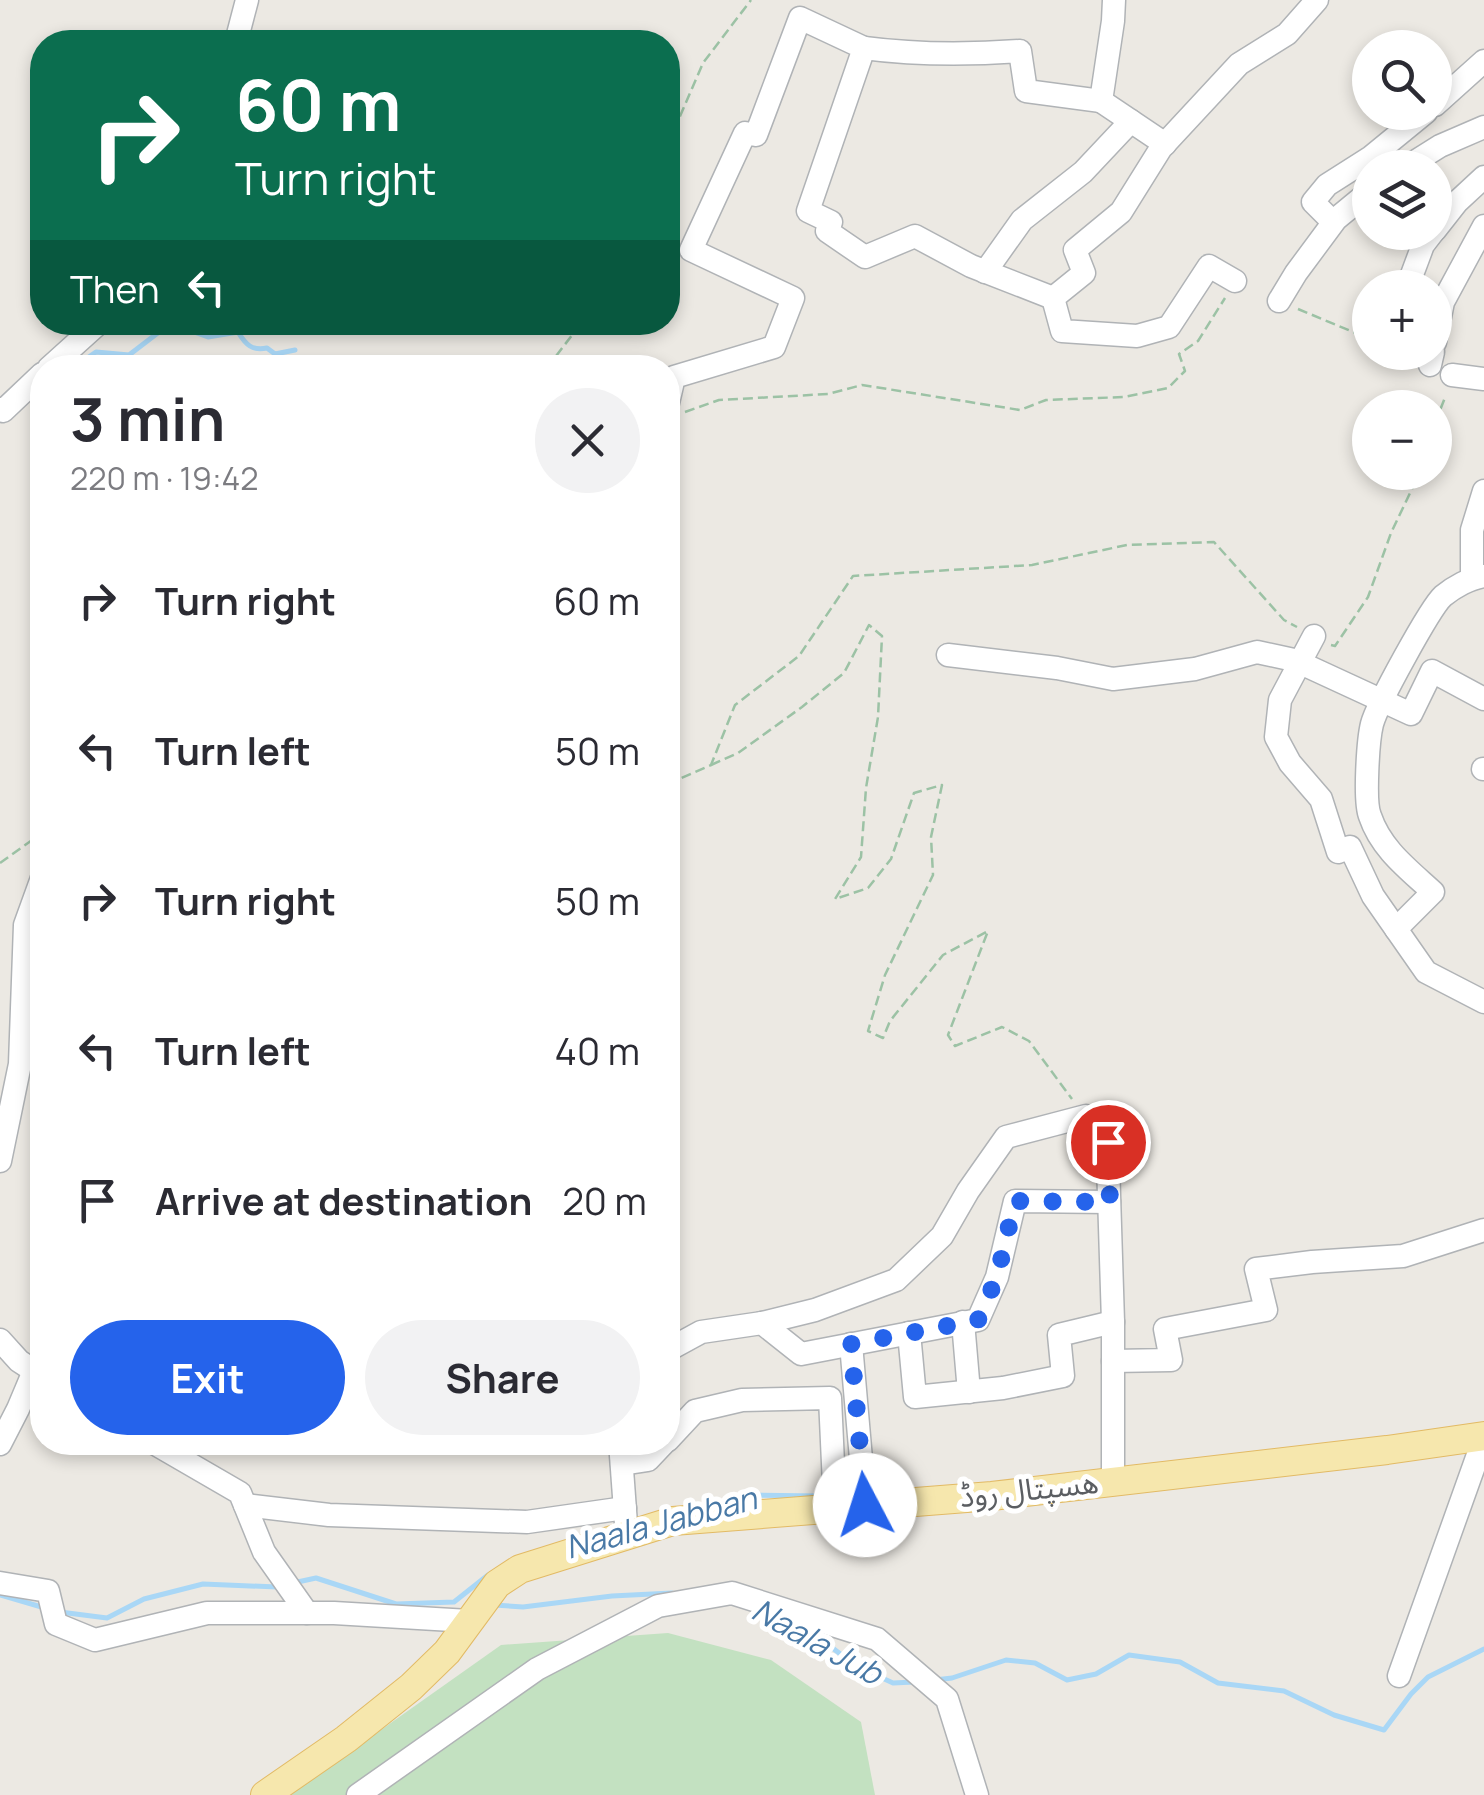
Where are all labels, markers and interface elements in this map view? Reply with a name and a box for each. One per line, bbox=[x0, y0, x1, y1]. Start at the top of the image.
map controls bbox=[1352, 30, 1452, 490]
button: search bbox=[1352, 30, 1452, 130]
text: 60 m bbox=[235, 56, 402, 152]
icon: right bbox=[70, 70, 200, 200]
text: Turn right bbox=[235, 147, 436, 209]
button: layers bbox=[1352, 150, 1452, 250]
icon: left bbox=[179, 260, 234, 315]
text: Then bbox=[70, 262, 159, 314]
button: + bbox=[1352, 270, 1452, 370]
text: 3 min bbox=[70, 377, 225, 459]
button: close bbox=[535, 388, 640, 493]
button: − bbox=[1352, 390, 1452, 490]
text: 220 m · 19:42 bbox=[70, 456, 259, 500]
icon: right bbox=[70, 573, 125, 628]
text: Turn right bbox=[155, 574, 336, 626]
text: 60 m bbox=[553, 574, 640, 626]
icon: left bbox=[70, 723, 125, 778]
text: Turn left bbox=[155, 724, 311, 776]
text: 50 m bbox=[555, 724, 640, 776]
icon: right bbox=[70, 873, 125, 928]
text: Turn right bbox=[155, 874, 336, 926]
text: 50 m bbox=[555, 874, 640, 926]
icon: left bbox=[70, 1023, 125, 1078]
text: Turn left bbox=[155, 1024, 311, 1076]
text: 40 m bbox=[555, 1024, 640, 1076]
pin bbox=[1066, 1100, 1151, 1185]
icon: arrive bbox=[1081, 1115, 1136, 1170]
icon: arrive bbox=[70, 1173, 125, 1228]
text: Arrive at destination bbox=[155, 1174, 532, 1226]
text: 20 m bbox=[562, 1174, 647, 1226]
button: Exit bbox=[70, 1320, 345, 1435]
button: Share bbox=[365, 1320, 640, 1435]
position arrow bbox=[813, 1453, 917, 1557]
street label: ھسپتال روڈ bbox=[957, 1461, 1100, 1516]
water label: Naala Jabban bbox=[560, 1475, 762, 1569]
water label: Naala Jub bbox=[745, 1587, 892, 1696]

